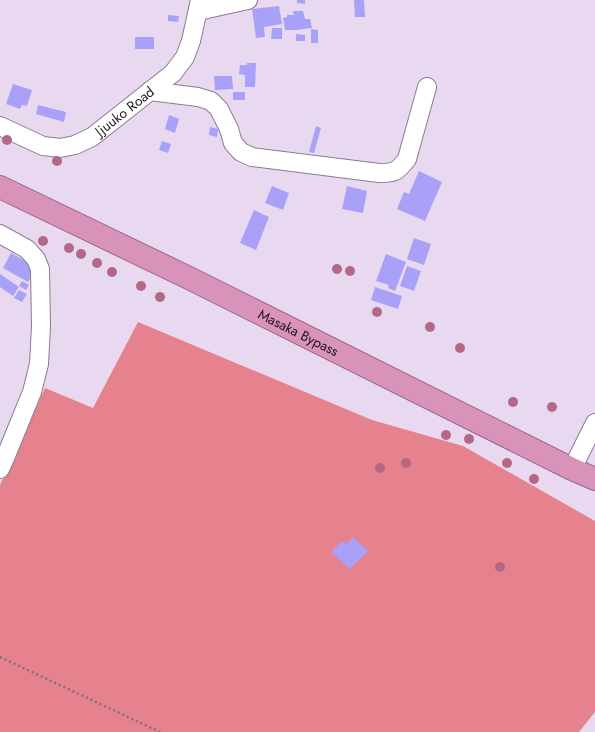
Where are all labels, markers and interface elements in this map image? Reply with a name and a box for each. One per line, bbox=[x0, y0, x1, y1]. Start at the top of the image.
street label: Jjuuko Road bbox=[89, 82, 158, 142]
street label: Masaka Bypass bbox=[255, 304, 342, 361]

